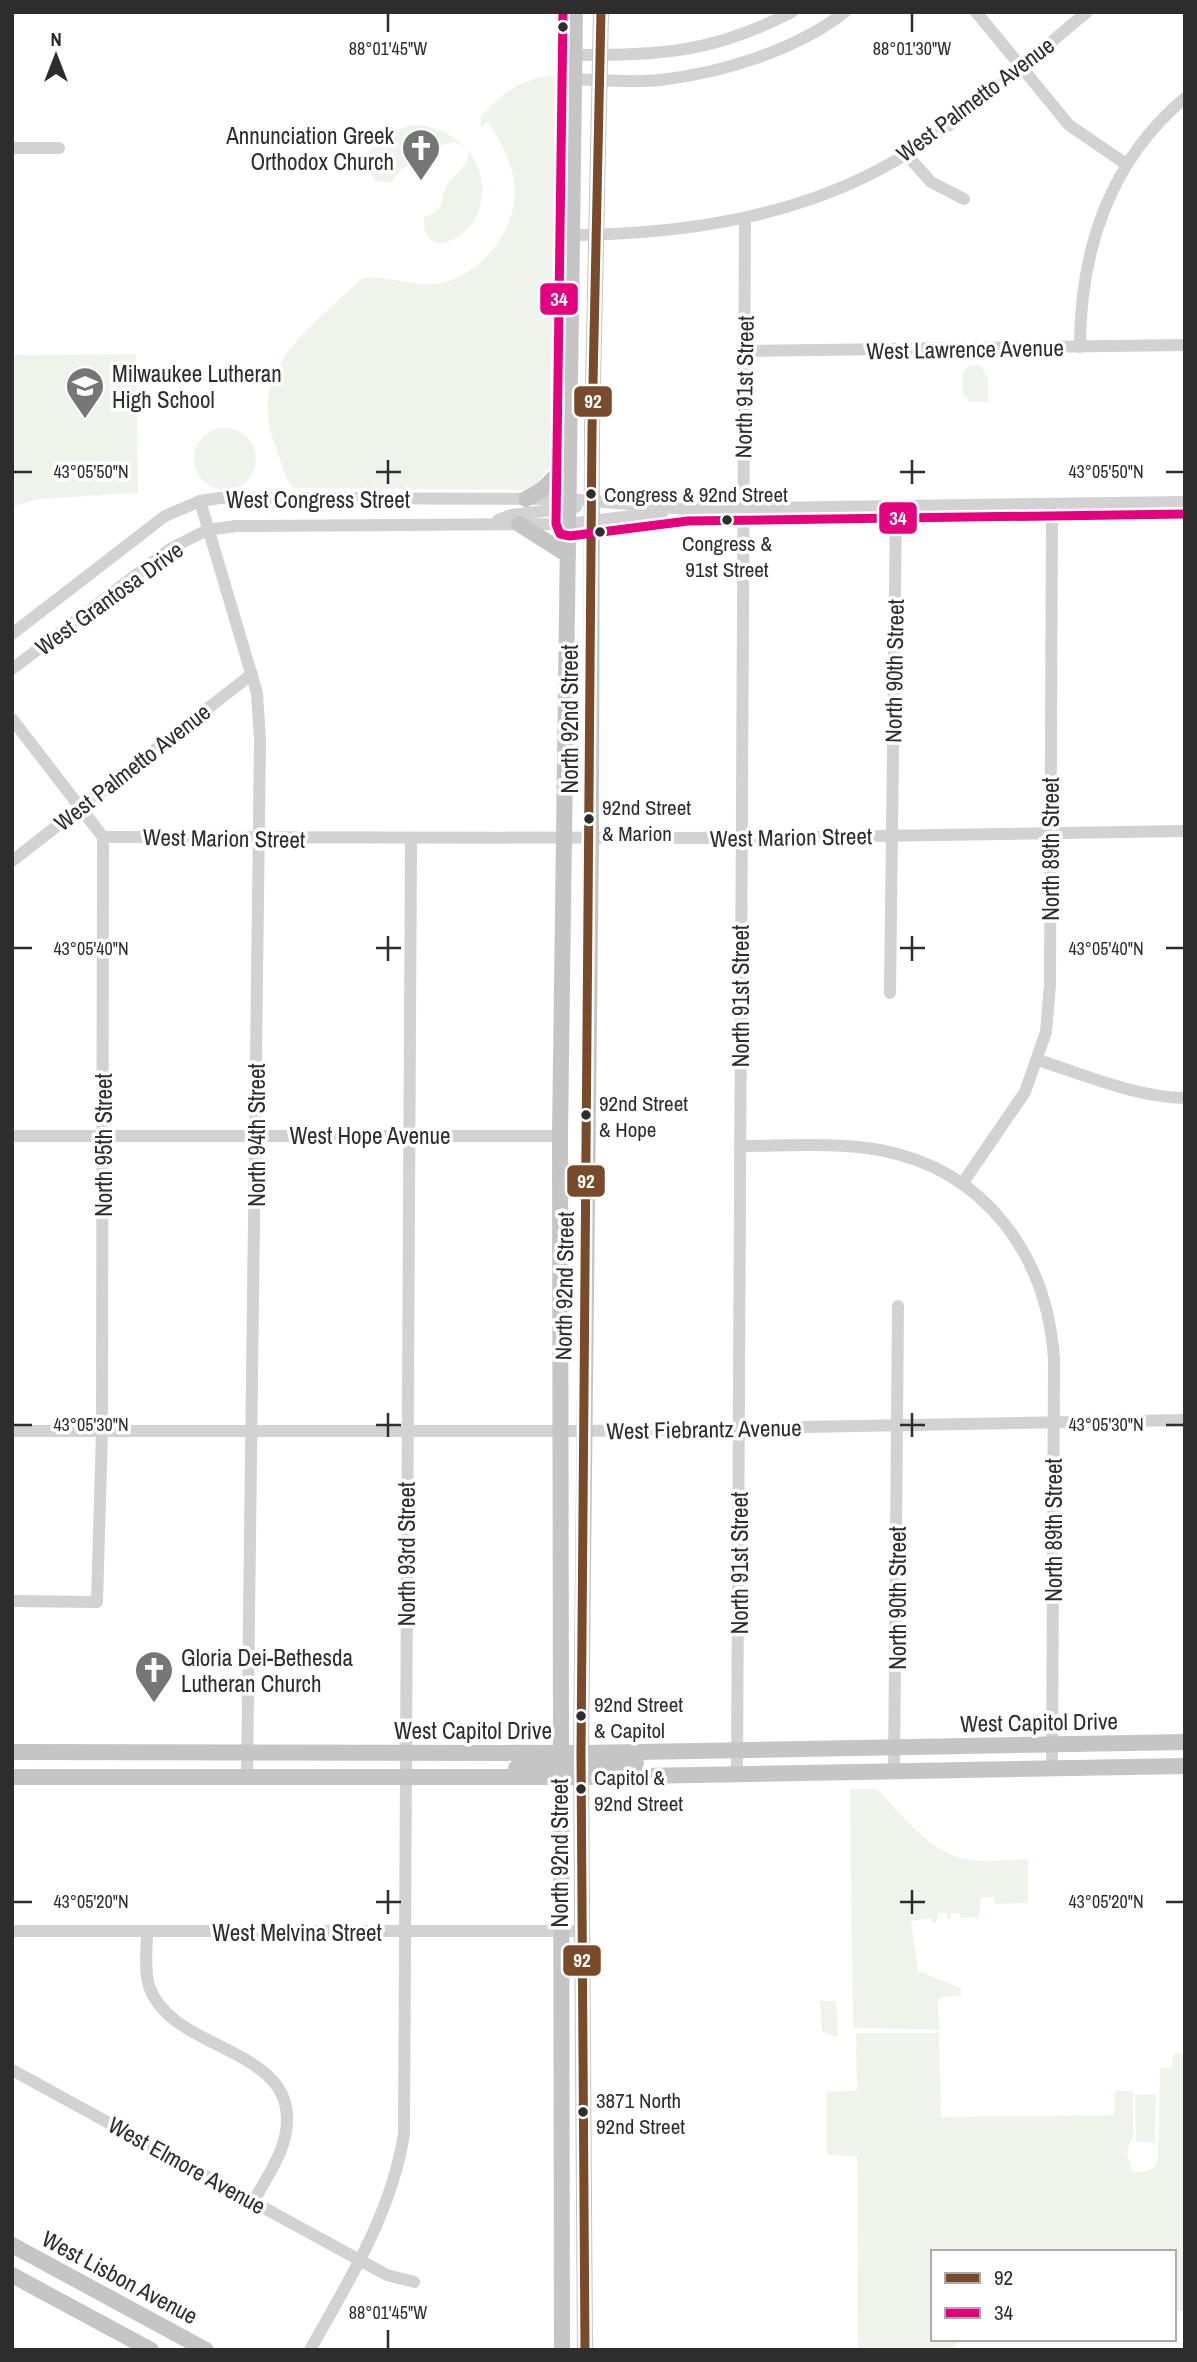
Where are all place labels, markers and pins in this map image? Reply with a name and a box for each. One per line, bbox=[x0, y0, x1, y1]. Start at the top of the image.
unlabelled marker bbox=[556, 20, 570, 34]
place label: Annunciation Greek Orthodox Church bbox=[225, 120, 395, 177]
church icon: Annunciation Greek Orthodox Church bbox=[400, 127, 442, 182]
place label: Milwaukee Lutheran High School bbox=[112, 358, 282, 415]
school or university icon: Milwaukee Lutheran High School bbox=[64, 365, 106, 420]
place label: Congress & 92nd Street bbox=[604, 480, 788, 509]
marker: Congress & 92nd Street bbox=[584, 487, 598, 501]
marker: Congress & 91st Street bbox=[720, 513, 734, 527]
unlabelled marker bbox=[593, 525, 607, 539]
place label: Congress & 91st Street bbox=[682, 529, 772, 584]
place label: 92nd Street & Marion bbox=[602, 793, 691, 848]
marker: 92nd Street & Marion bbox=[582, 812, 596, 826]
place label: 92nd Street & Hope bbox=[599, 1089, 688, 1144]
marker: 92nd Street & Hope bbox=[579, 1108, 593, 1122]
place label: Gloria Dei-Bethesda Lutheran Church bbox=[181, 1642, 353, 1699]
church icon: Gloria Dei-Bethesda Lutheran Church bbox=[133, 1649, 175, 1704]
place label: 92nd Street & Capitol bbox=[594, 1690, 683, 1745]
marker: 92nd Street & Capitol bbox=[574, 1709, 588, 1723]
place label: Capitol & 92nd Street bbox=[594, 1763, 683, 1818]
marker: Capitol & 92nd Street bbox=[574, 1782, 588, 1796]
place label: 3871 North 92nd Street bbox=[596, 2086, 685, 2141]
marker: 3871 North 92nd Street bbox=[576, 2105, 590, 2119]

